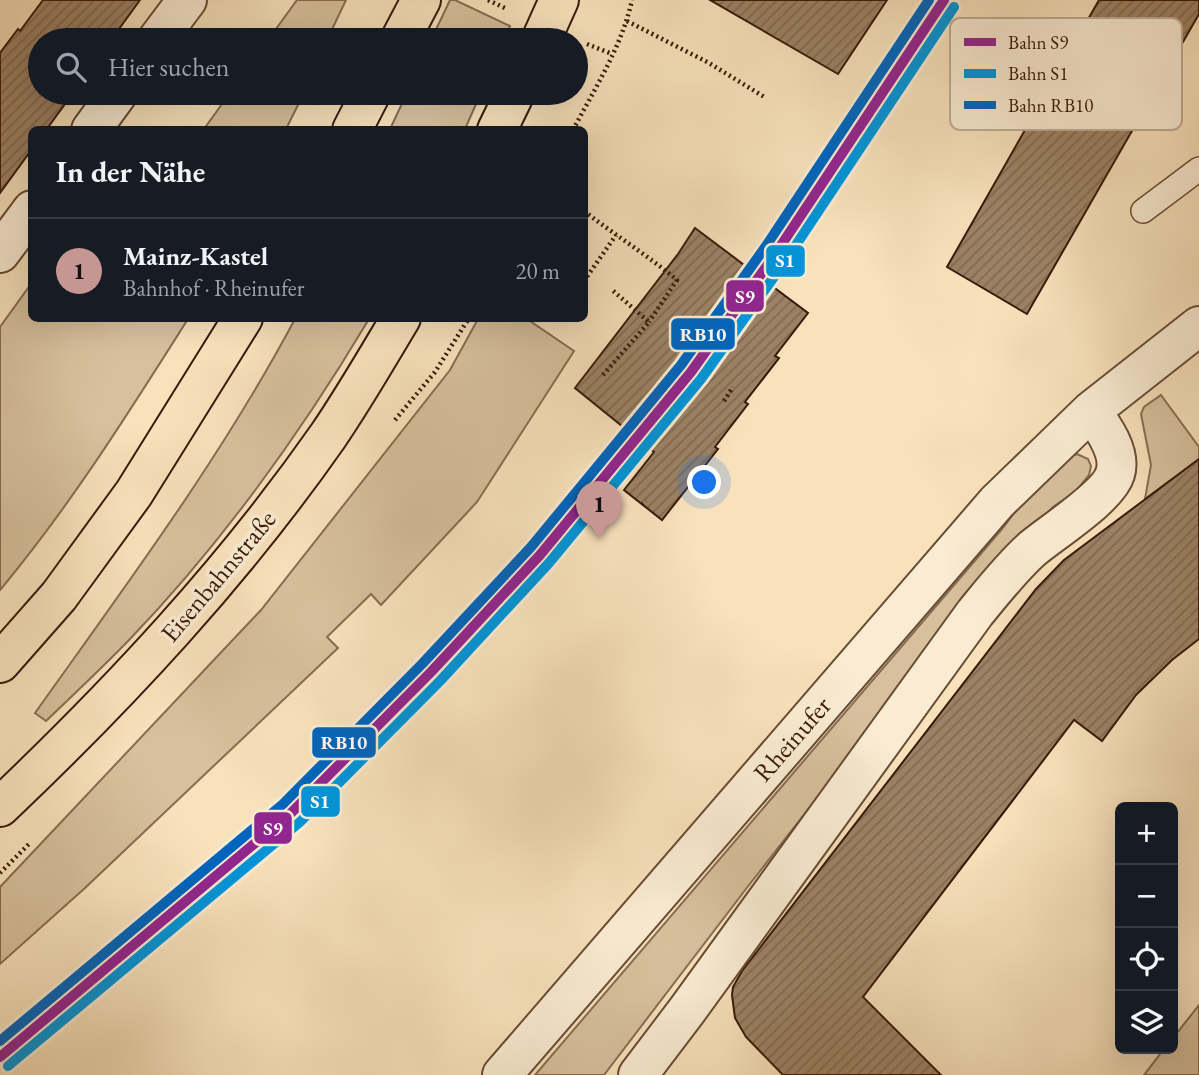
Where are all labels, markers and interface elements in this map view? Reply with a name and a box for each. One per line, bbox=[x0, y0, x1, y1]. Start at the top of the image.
legend bbox=[950, 18, 1182, 130]
search box bbox=[28, 28, 588, 105]
text: Bahn S9 bbox=[1008, 30, 1068, 55]
icon: search bbox=[52, 48, 90, 86]
text: Hier suchen bbox=[108, 50, 229, 84]
text: Bahn S1 bbox=[1008, 61, 1068, 86]
text: Bahn RB10 bbox=[1008, 93, 1093, 118]
text: In der Nähe bbox=[56, 152, 205, 191]
text: Mainz-Kastel bbox=[123, 239, 268, 273]
line badge: S1 bbox=[765, 244, 806, 278]
text: S1 bbox=[775, 248, 795, 273]
text: 1 bbox=[73, 256, 85, 286]
text: 20 m bbox=[515, 256, 560, 286]
text: Bahnhof · Rheinufer bbox=[123, 273, 305, 303]
line badge: S9 bbox=[725, 279, 765, 313]
text: S9 bbox=[735, 284, 755, 309]
line badge: RB10 bbox=[670, 317, 736, 351]
text: RB10 bbox=[680, 322, 726, 347]
your location bbox=[687, 465, 721, 499]
pin: 1 bbox=[576, 481, 622, 539]
street label: Eisenbahnstraße bbox=[153, 503, 283, 649]
street label: Rheinufer bbox=[746, 689, 839, 789]
line badge: RB10 bbox=[311, 726, 377, 759]
text: RB10 bbox=[321, 730, 367, 755]
line badge: S1 bbox=[300, 785, 341, 818]
text: S1 bbox=[310, 789, 330, 814]
map controls bbox=[1115, 802, 1178, 1054]
button: + bbox=[1115, 802, 1178, 865]
line badge: S9 bbox=[253, 811, 293, 845]
text: S9 bbox=[263, 816, 283, 841]
button: − bbox=[1115, 865, 1178, 928]
button: locate bbox=[1115, 928, 1178, 991]
button: layers bbox=[1115, 991, 1178, 1054]

